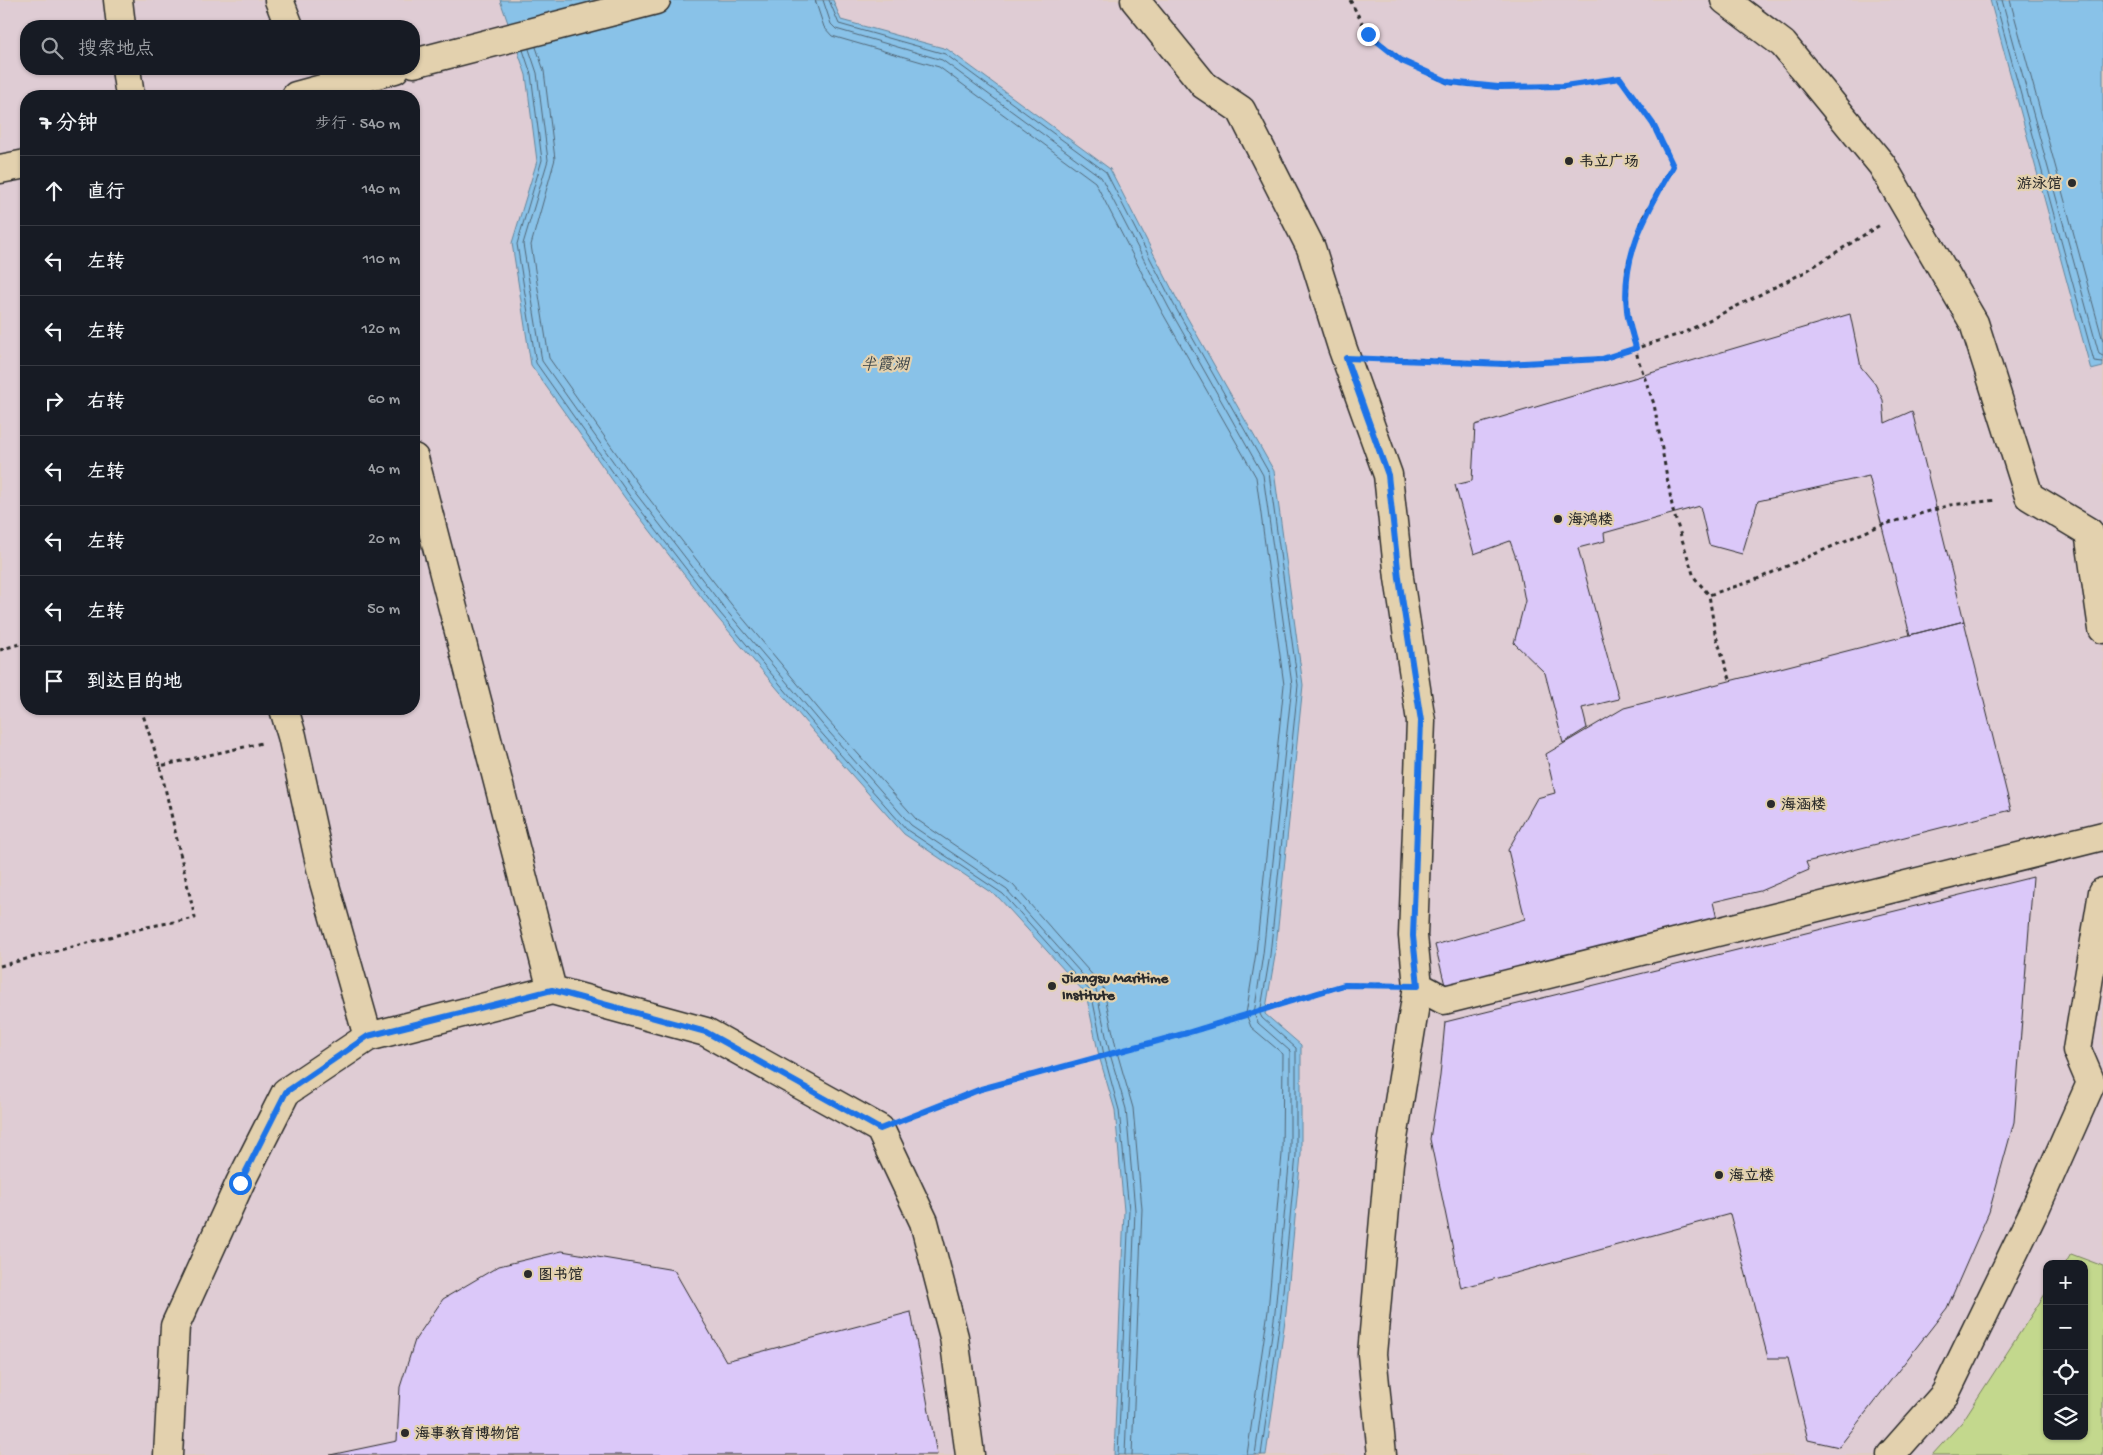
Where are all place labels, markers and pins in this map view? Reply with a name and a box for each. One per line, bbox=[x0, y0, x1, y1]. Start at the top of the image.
place label: 韦立广场 bbox=[1579, 154, 1639, 172]
marker: 韦立广场 bbox=[1563, 155, 1575, 167]
place label: 游泳馆 bbox=[2017, 176, 2062, 194]
marker: 游泳馆 bbox=[2066, 177, 2078, 189]
place label: 海鸿楼 bbox=[1568, 512, 1613, 530]
marker: 海鸿楼 bbox=[1552, 513, 1564, 525]
place label: 海涵楼 bbox=[1781, 797, 1826, 815]
marker: 海涵楼 bbox=[1765, 798, 1777, 810]
place label: Jiangsu Maritime Institute bbox=[1061, 970, 1170, 1005]
marker: Jiangsu Maritime Institute bbox=[1046, 980, 1058, 992]
place label: 海立楼 bbox=[1729, 1168, 1774, 1186]
marker: 海立楼 bbox=[1713, 1169, 1725, 1181]
place label: 图书馆 bbox=[538, 1267, 583, 1285]
marker: 图书馆 bbox=[522, 1268, 534, 1280]
place label: 海事教育博物馆 bbox=[415, 1425, 520, 1444]
marker: 海事教育博物馆 bbox=[399, 1427, 411, 1439]

